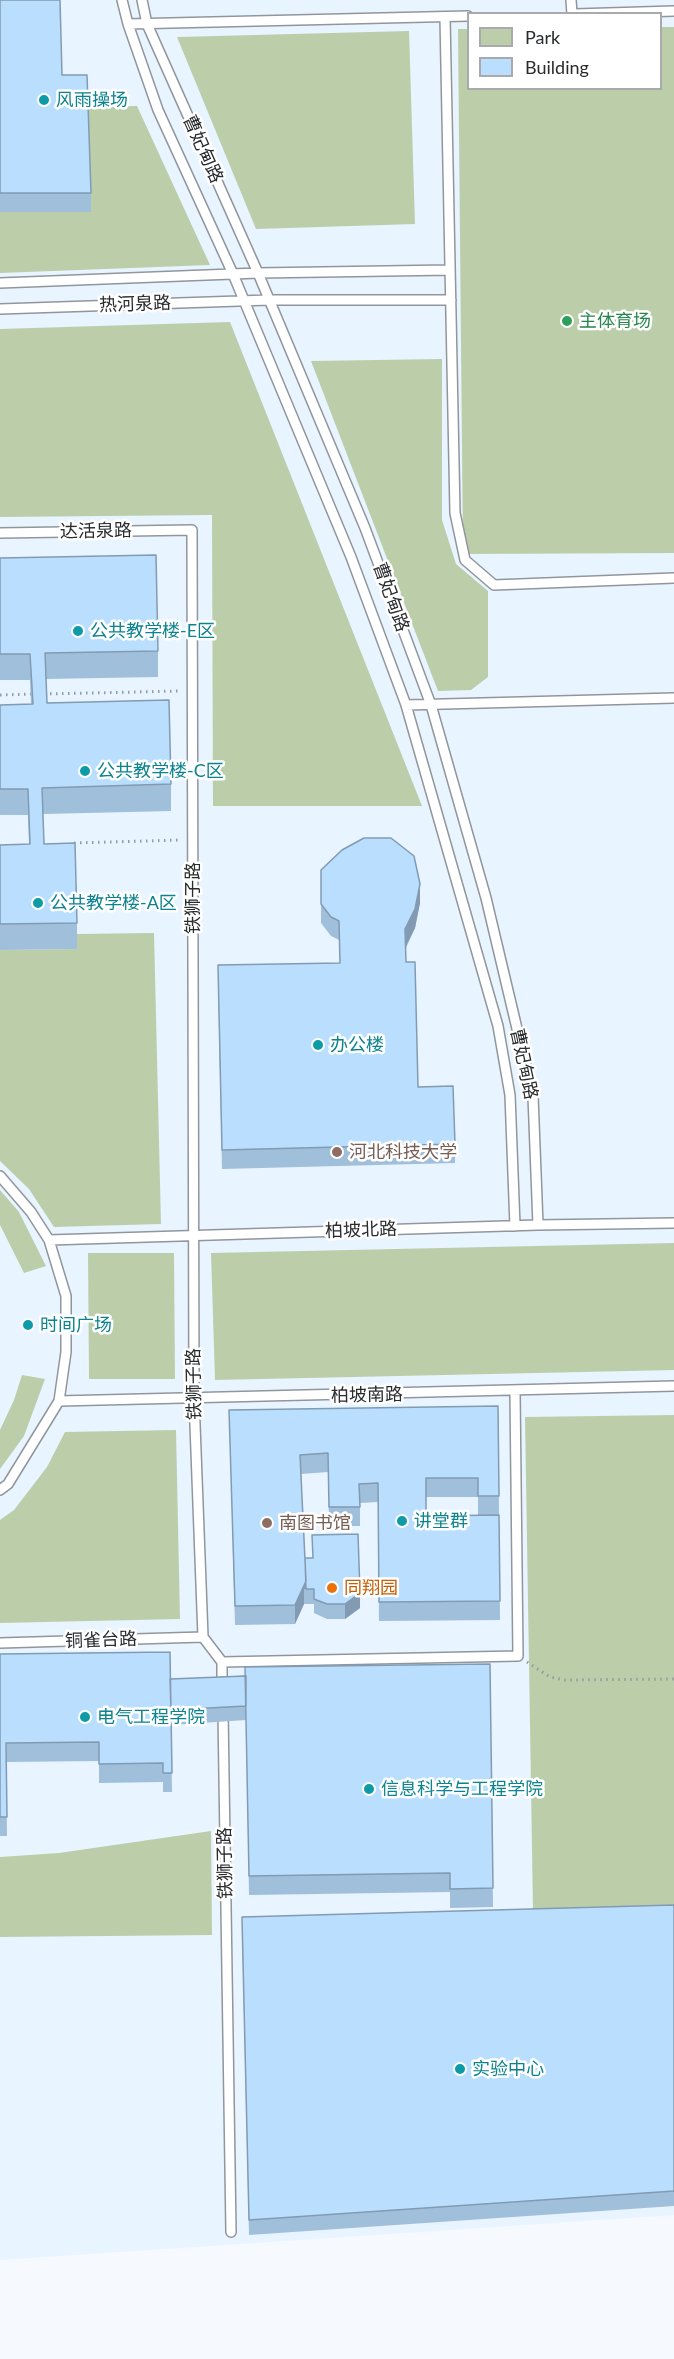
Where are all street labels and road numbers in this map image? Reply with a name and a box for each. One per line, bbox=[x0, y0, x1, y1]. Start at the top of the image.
street label: 曹妃甸路 bbox=[178, 112, 228, 186]
street label: 热河泉路 bbox=[99, 292, 171, 316]
street label: 达活泉路 bbox=[60, 520, 132, 542]
street label: 曹妃甸路 bbox=[369, 559, 413, 635]
street label: 铁狮子路 bbox=[182, 862, 204, 934]
street label: 曹妃甸路 bbox=[506, 1027, 542, 1101]
street label: 柏坡北路 bbox=[325, 1218, 397, 1242]
street label: 铁狮子路 bbox=[183, 1348, 205, 1420]
street label: 柏坡南路 bbox=[331, 1384, 403, 1406]
street label: 铜雀台路 bbox=[65, 1628, 137, 1652]
street label: 铁狮子路 bbox=[214, 1827, 236, 1899]

